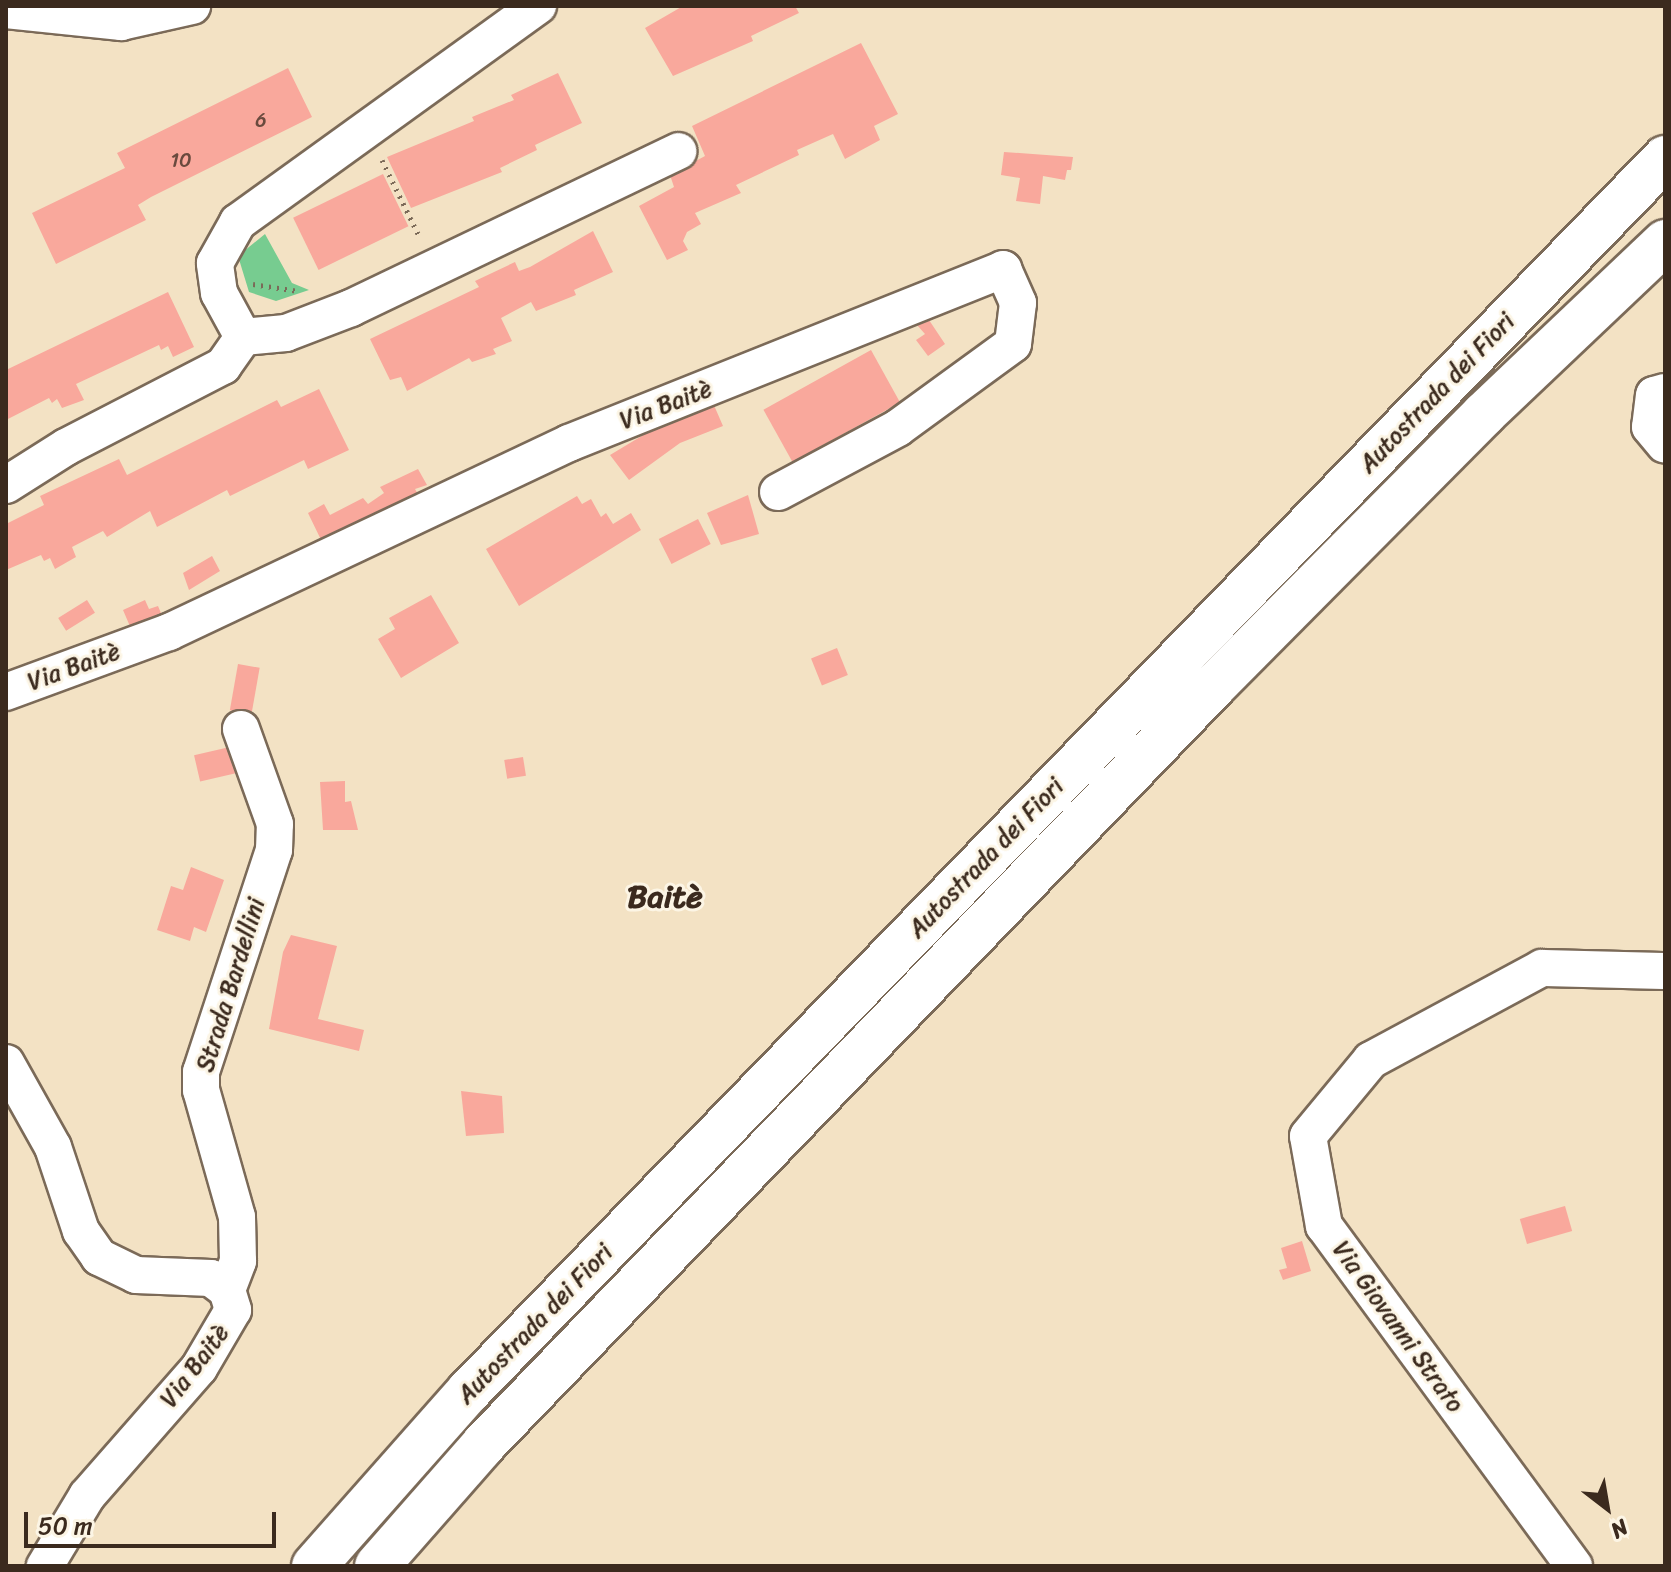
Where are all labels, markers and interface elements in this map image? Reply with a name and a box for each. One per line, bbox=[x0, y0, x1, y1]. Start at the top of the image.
house number: 6 bbox=[255, 108, 267, 132]
house number: 10 bbox=[170, 148, 192, 172]
street label: Autostrada dei Fiori bbox=[1353, 307, 1521, 479]
street label: Via Baitè bbox=[616, 374, 716, 436]
street label: Via Baitè bbox=[24, 637, 124, 697]
street label: Autostrada dei Fiori bbox=[902, 772, 1070, 944]
district label: Baitè bbox=[627, 878, 703, 916]
street label: Strada Bardellini bbox=[191, 895, 271, 1075]
street label: Via Giovanni Strato bbox=[1326, 1236, 1470, 1418]
street label: Autostrada dei Fiori bbox=[451, 1238, 619, 1410]
street label: Via Baitè bbox=[155, 1319, 235, 1413]
north arrow bbox=[1567, 1468, 1647, 1548]
scale bar bbox=[28, 1496, 280, 1546]
text: 50 m bbox=[38, 1505, 93, 1547]
text: N bbox=[1603, 1508, 1636, 1550]

